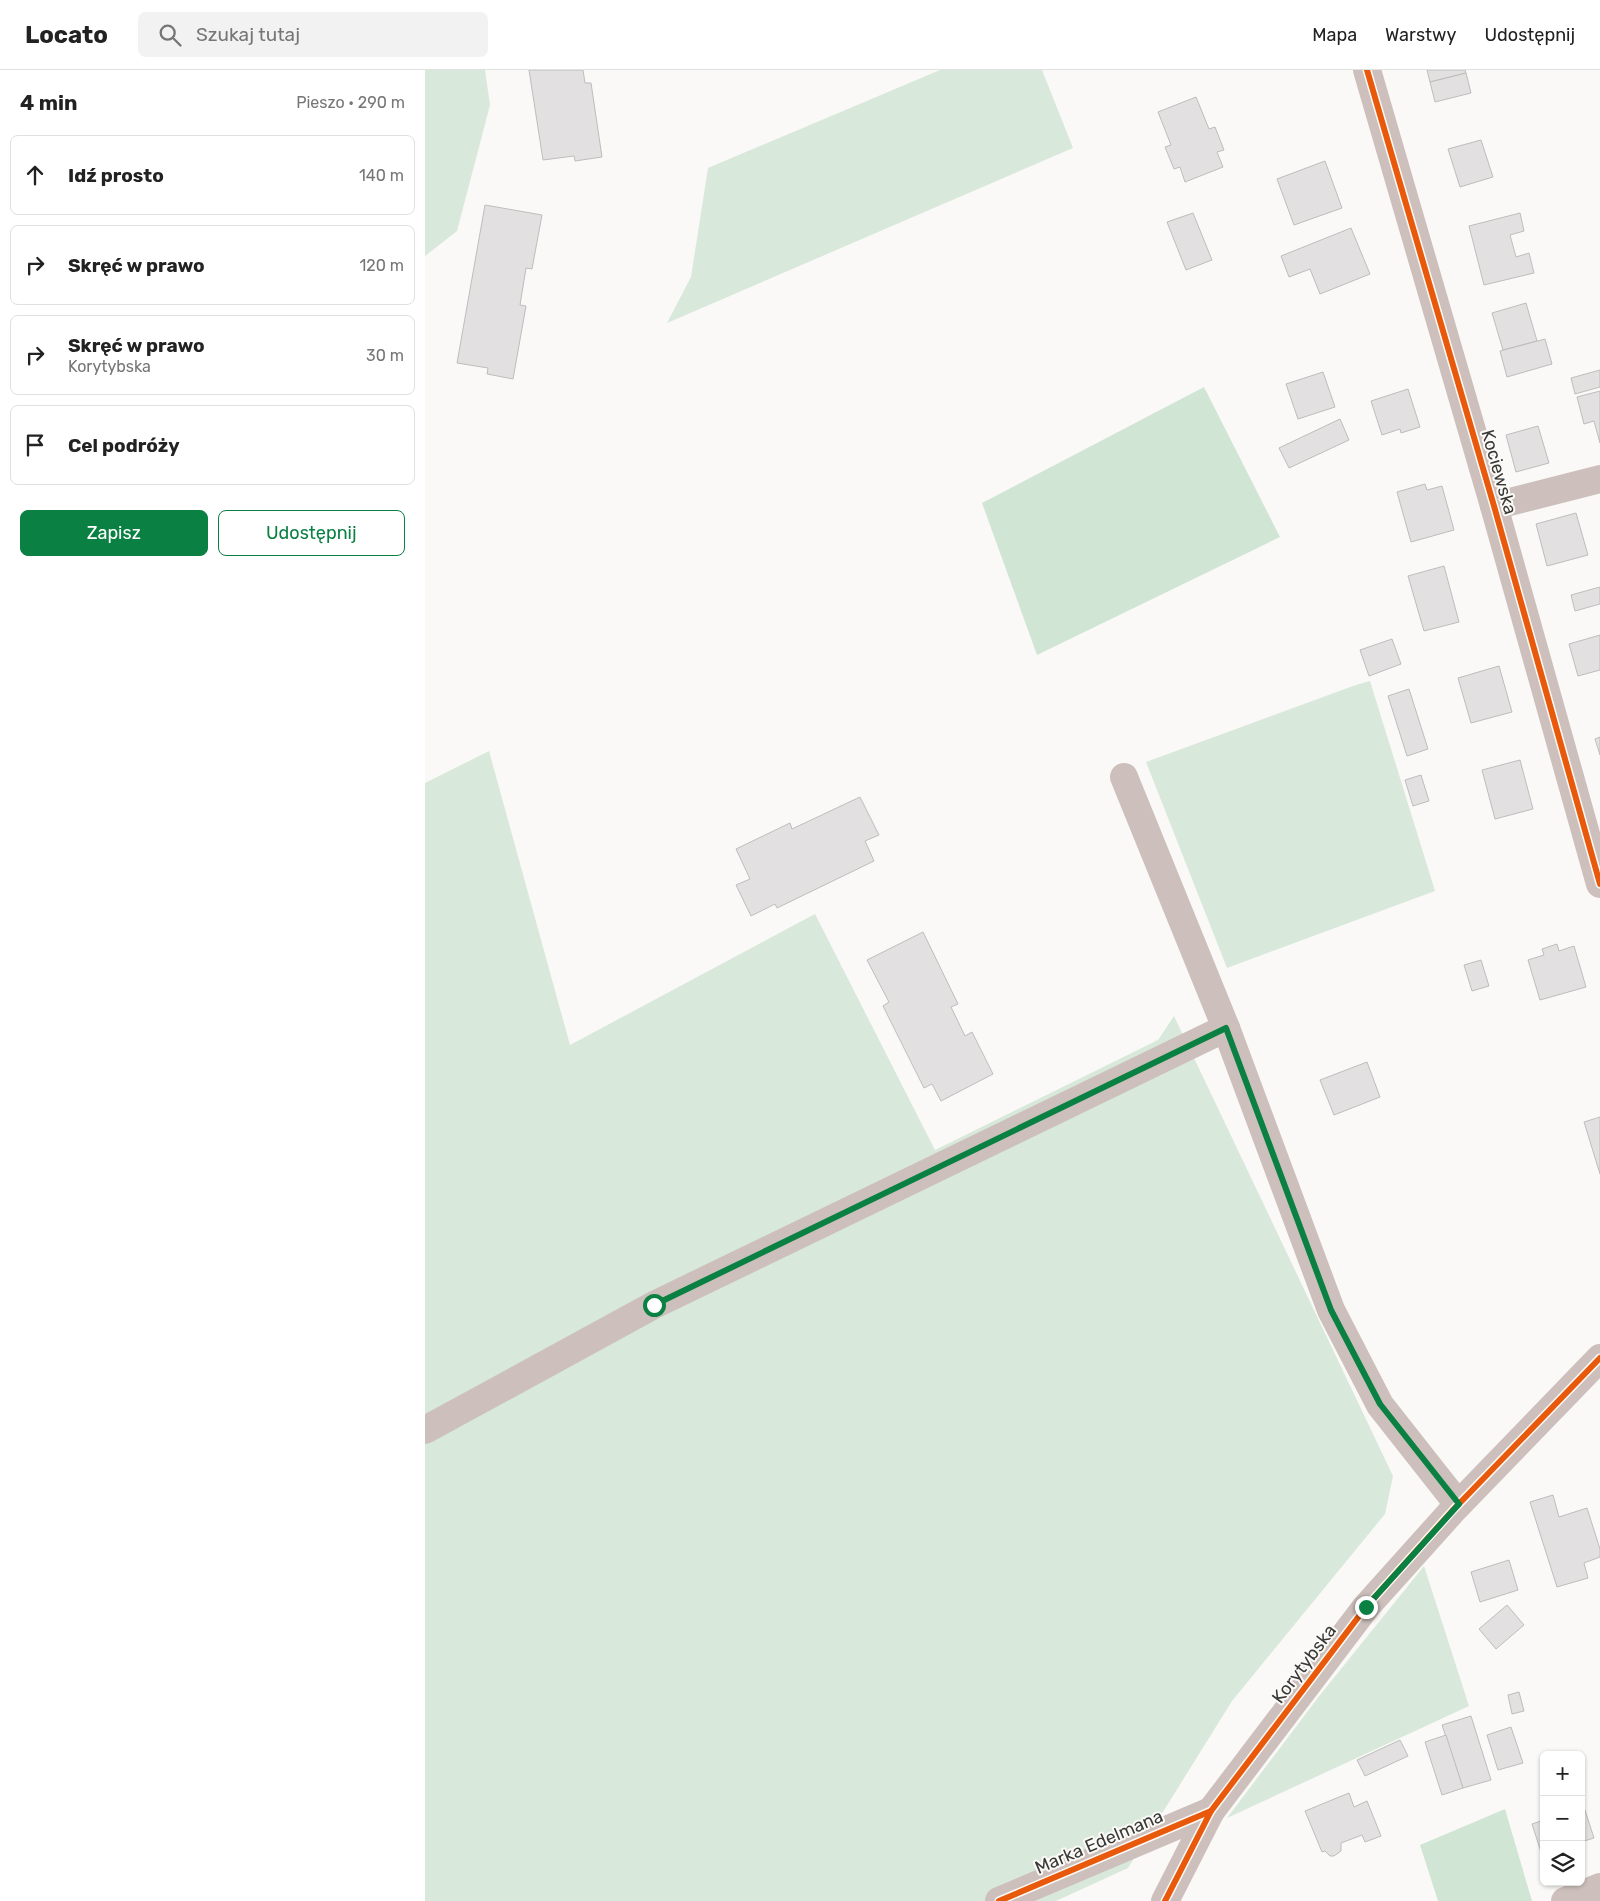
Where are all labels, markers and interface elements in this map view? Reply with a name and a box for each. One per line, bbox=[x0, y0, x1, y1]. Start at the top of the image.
search box bbox=[138, 12, 488, 57]
text: Locato bbox=[25, 21, 108, 49]
icon: search bbox=[156, 21, 184, 49]
text: Szukaj tutaj bbox=[196, 23, 300, 46]
text: Mapa bbox=[1312, 24, 1357, 46]
text: Warstwy bbox=[1385, 24, 1456, 46]
text: Udostępnij bbox=[1484, 24, 1575, 46]
text: 4 min bbox=[20, 90, 78, 115]
text: Pieszo · 290 m bbox=[296, 93, 405, 112]
icon: ahead bbox=[21, 161, 49, 189]
text: Idź prosto bbox=[68, 164, 164, 187]
text: 140 m bbox=[359, 166, 404, 185]
icon: right bbox=[21, 251, 49, 279]
text: Skręć w prawo bbox=[68, 254, 205, 277]
text: 120 m bbox=[359, 256, 404, 275]
text: Skręć w prawo bbox=[68, 334, 205, 357]
icon: right bbox=[21, 341, 49, 369]
text: 30 m bbox=[366, 346, 404, 365]
text: Korytybska bbox=[68, 357, 151, 376]
street label: Kociewska bbox=[1476, 427, 1522, 517]
icon: arrive bbox=[21, 431, 49, 459]
text: Cel podróży bbox=[68, 434, 180, 457]
button: Zapisz bbox=[20, 510, 208, 556]
button: Udostępnij bbox=[218, 510, 405, 556]
route start bbox=[643, 1294, 666, 1317]
route end bbox=[1355, 1596, 1378, 1619]
street label: Korytybska bbox=[1267, 1620, 1341, 1708]
map controls bbox=[1540, 1751, 1585, 1886]
button: + bbox=[1540, 1751, 1585, 1796]
button: − bbox=[1540, 1796, 1585, 1841]
street label: Marka Edelmana bbox=[1032, 1805, 1166, 1879]
button: layers bbox=[1540, 1841, 1585, 1886]

